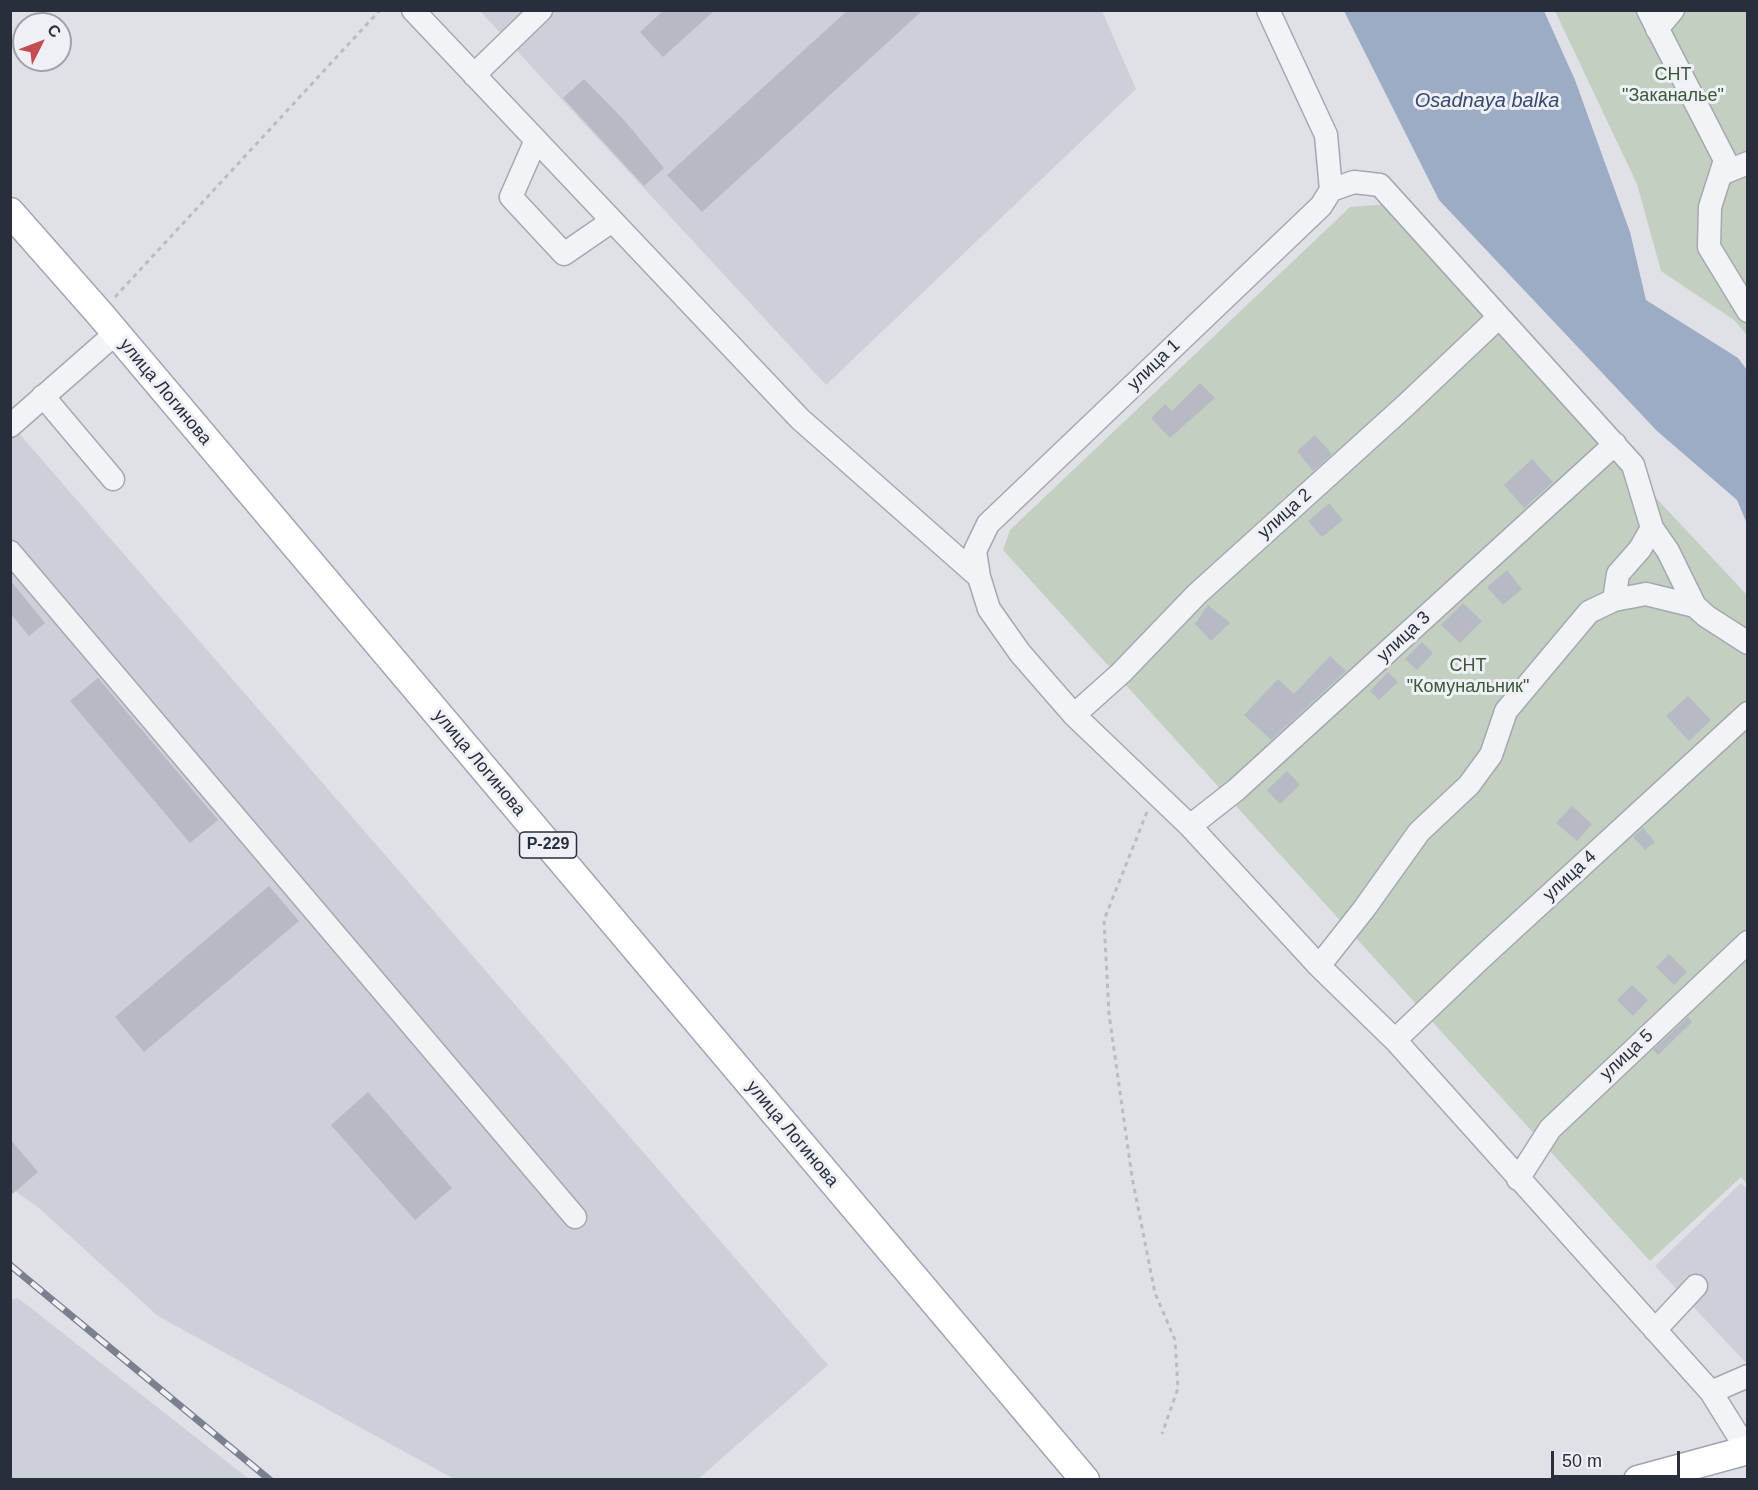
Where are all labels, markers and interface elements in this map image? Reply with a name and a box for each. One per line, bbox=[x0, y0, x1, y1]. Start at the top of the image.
north arrow bbox=[12, 12, 72, 72]
text: С bbox=[44, 21, 64, 41]
park label: СНТ "Заканалье" bbox=[1622, 64, 1724, 106]
water label: Osadnaya balka bbox=[1415, 89, 1559, 113]
street label: улица Логинова bbox=[114, 334, 216, 450]
street label: улица 1 bbox=[1123, 335, 1185, 395]
street label: улица 2 bbox=[1254, 484, 1316, 544]
street label: улица 3 bbox=[1373, 607, 1435, 667]
park label: СНТ "Комунальник" bbox=[1407, 655, 1529, 698]
street label: улица Логинова bbox=[428, 705, 530, 821]
road number: Р-229 bbox=[520, 832, 576, 858]
street label: улица 4 bbox=[1539, 846, 1601, 906]
street label: улица 5 bbox=[1596, 1025, 1658, 1085]
street label: улица Логинова bbox=[741, 1076, 843, 1192]
scale bar bbox=[1554, 1439, 1683, 1477]
text: 50 m bbox=[1562, 1451, 1602, 1471]

